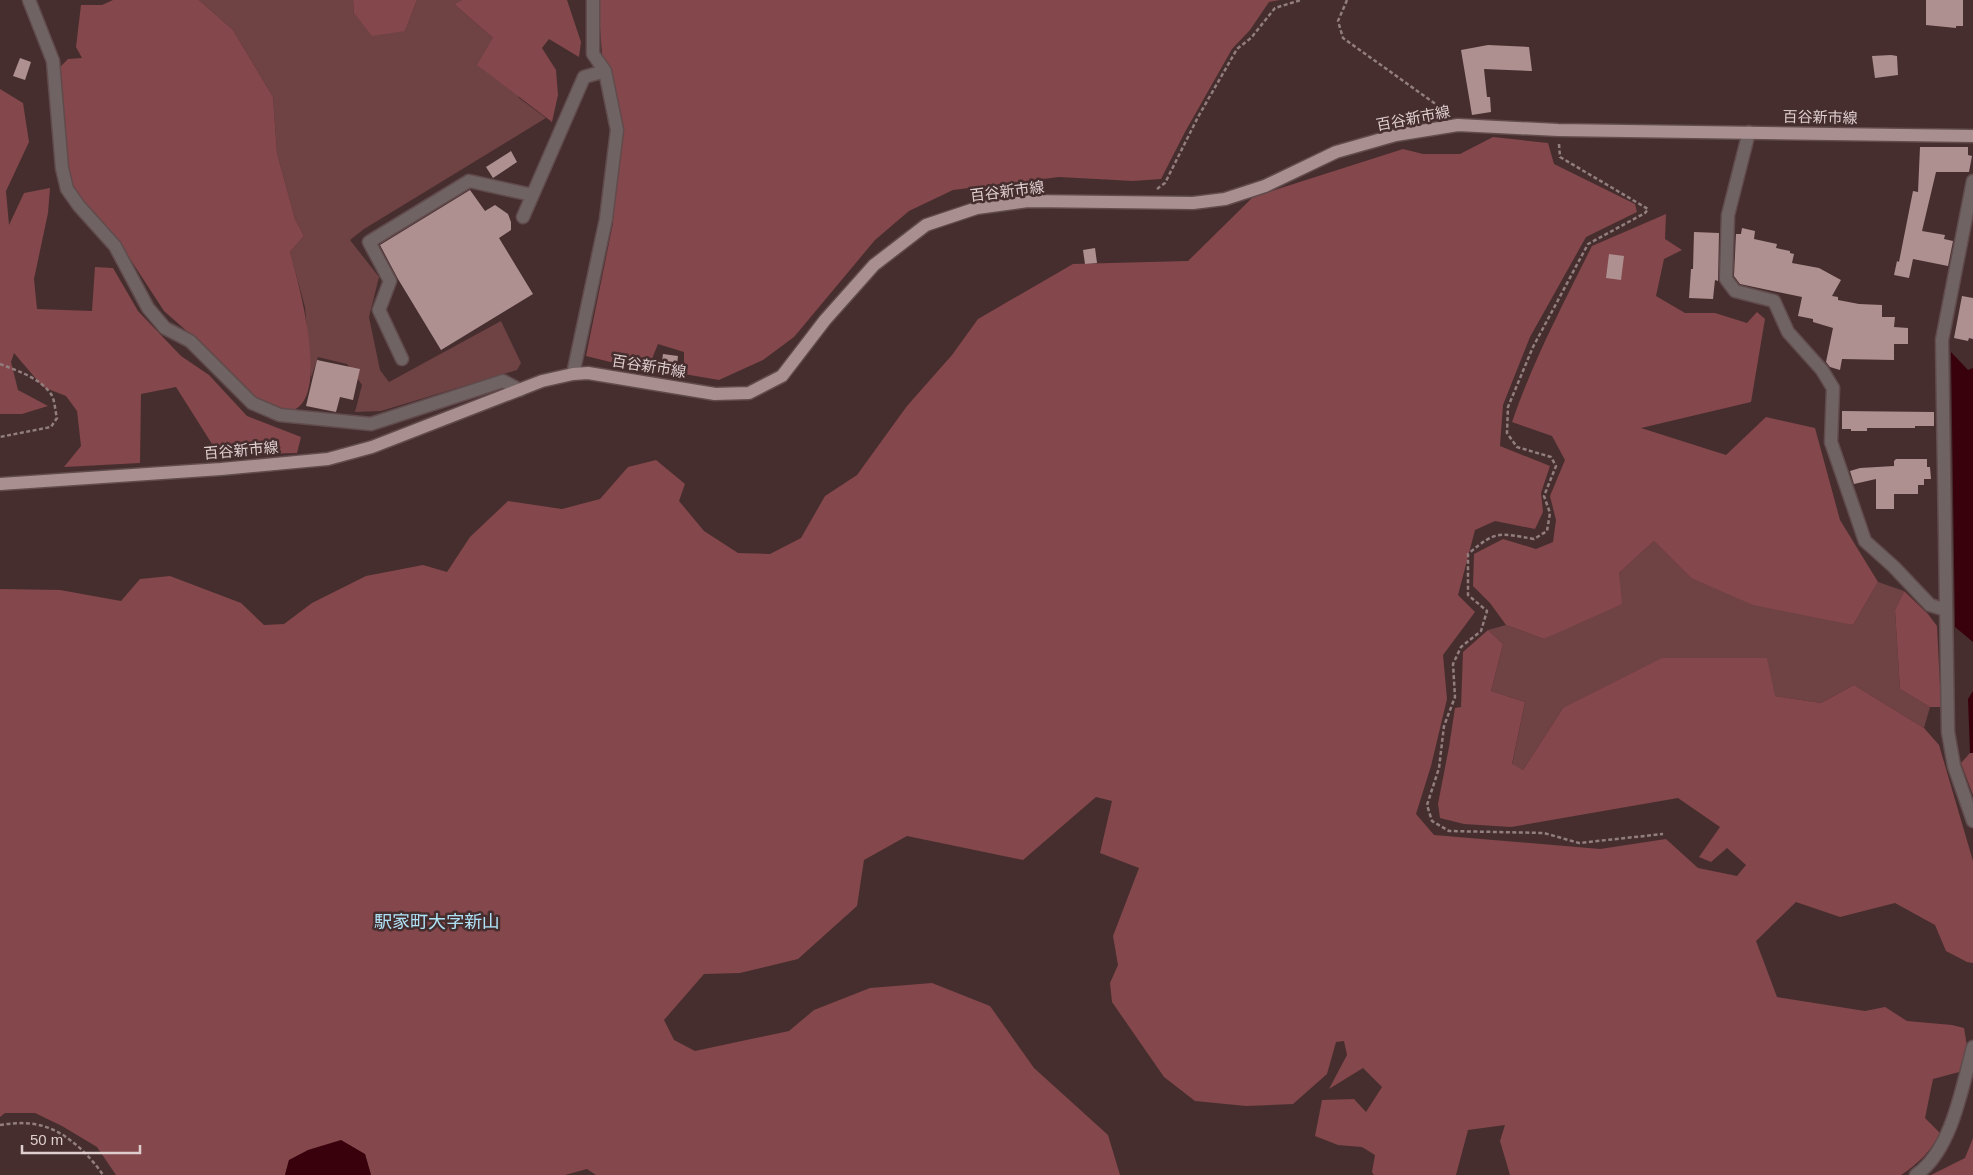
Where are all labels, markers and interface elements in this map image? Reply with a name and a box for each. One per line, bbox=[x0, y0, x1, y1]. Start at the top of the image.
street label: 百谷新市線 bbox=[1375, 102, 1451, 134]
street label: 百谷新市線 bbox=[1782, 108, 1858, 126]
street label: 百谷新市線 bbox=[969, 178, 1045, 204]
street label: 百谷新市線 bbox=[611, 352, 687, 380]
street label: 百谷新市線 bbox=[203, 438, 279, 462]
district label: 駅家町大字新山 bbox=[374, 912, 500, 932]
scale bar bbox=[22, 1122, 140, 1154]
text: 50 m bbox=[30, 1131, 63, 1148]

